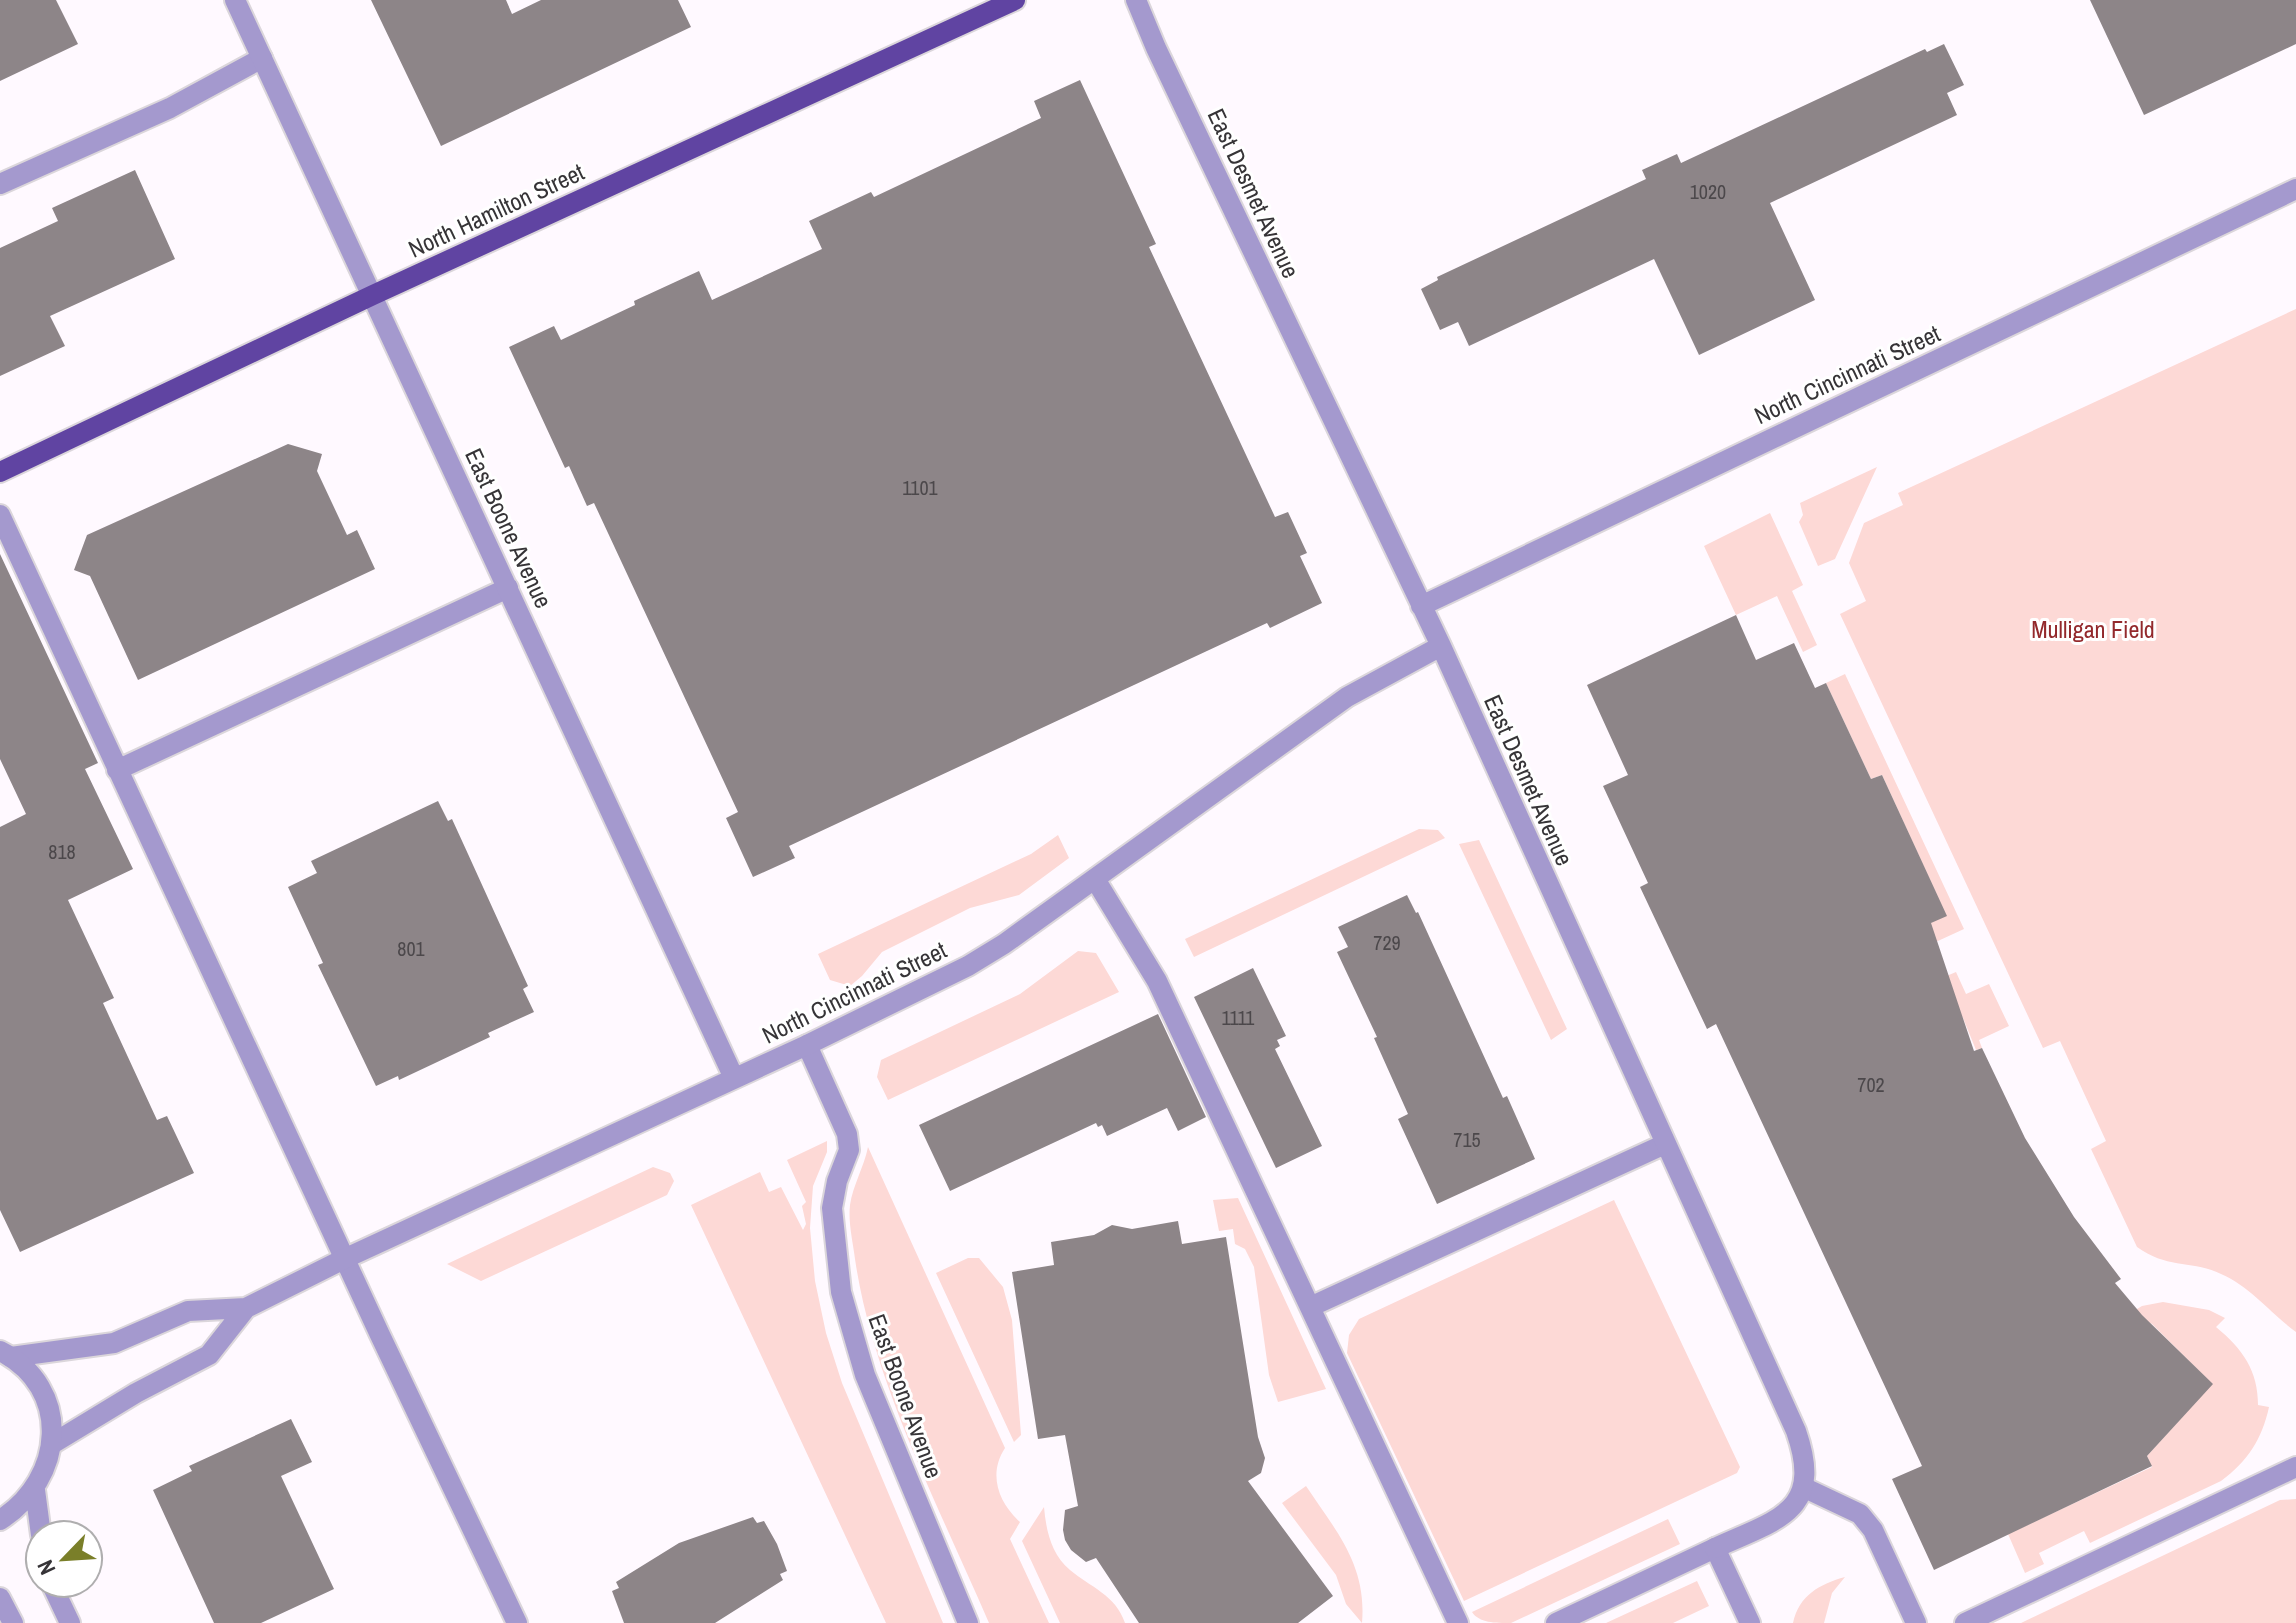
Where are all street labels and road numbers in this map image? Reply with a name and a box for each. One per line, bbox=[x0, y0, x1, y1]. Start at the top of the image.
street label: East Desmet Avenue bbox=[1201, 103, 1307, 283]
street label: North Hamilton Street bbox=[403, 155, 589, 265]
street label: North Cincinnati Street bbox=[1749, 317, 1945, 431]
street label: East Boone Avenue bbox=[458, 443, 560, 613]
street label: East Desmet Avenue bbox=[1477, 690, 1581, 870]
street label: North Cincinnati Street bbox=[757, 933, 952, 1051]
street label: East Boone Avenue bbox=[861, 1309, 951, 1483]

